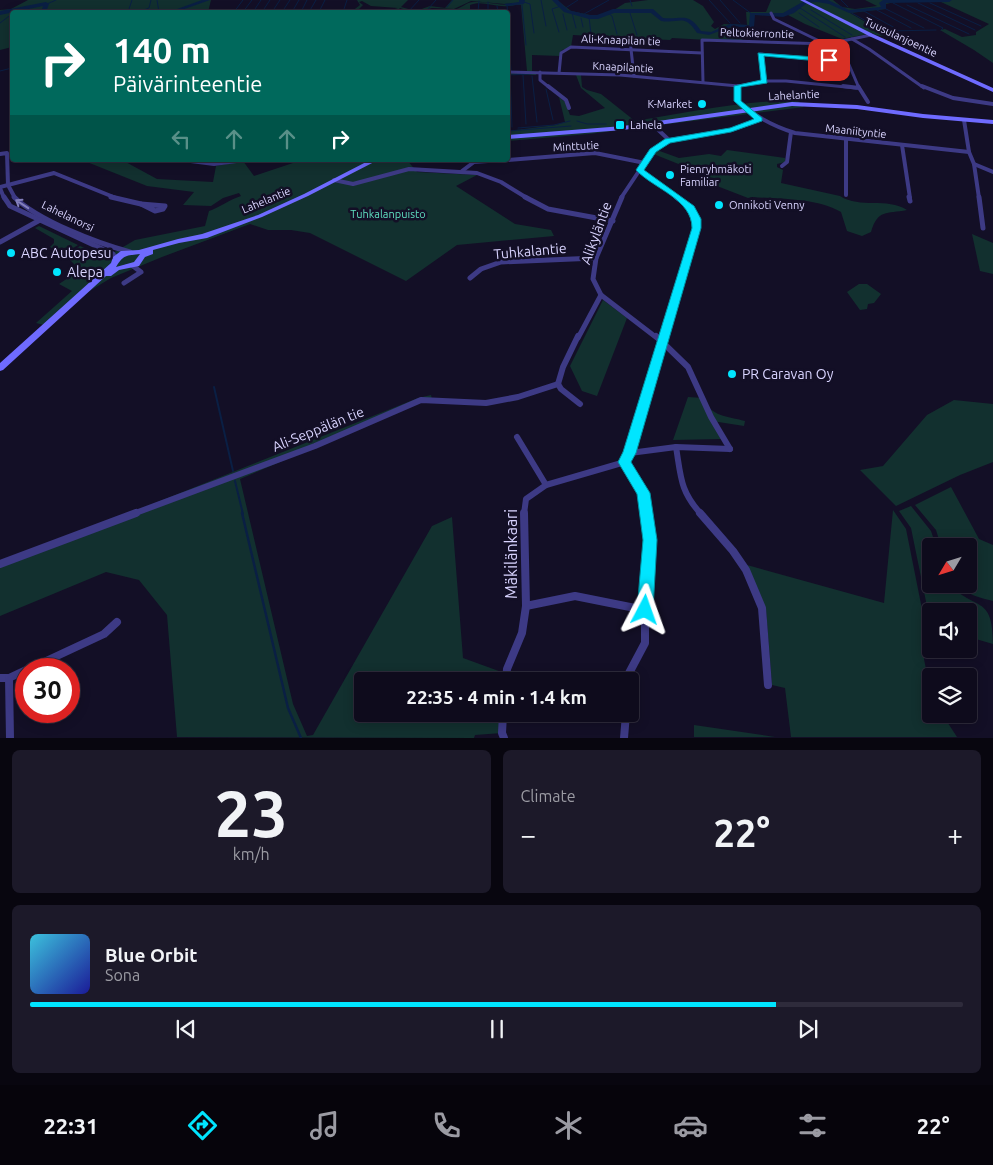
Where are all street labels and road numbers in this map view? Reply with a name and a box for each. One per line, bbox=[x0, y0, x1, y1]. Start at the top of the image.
street label: Tuusulanjoentie bbox=[863, 15, 939, 59]
street label: Peltokierrontie bbox=[720, 26, 794, 40]
street label: Ali-Knaapilan tie bbox=[581, 33, 661, 47]
street label: Knaapilantie bbox=[592, 59, 654, 75]
street label: Lahelantie bbox=[768, 88, 820, 102]
street label: Maaniityntie bbox=[825, 122, 887, 140]
street label: Minttutie bbox=[552, 139, 600, 153]
street label: Lahelantie bbox=[240, 184, 292, 216]
street label: Lahelanorsi bbox=[40, 198, 96, 234]
street label: Alikyläntie bbox=[577, 199, 615, 267]
street label: Tuhkalantie bbox=[493, 240, 567, 262]
street label: Ali-Seppälän tie bbox=[270, 403, 366, 455]
street label: Mäkilänkaari bbox=[502, 509, 520, 599]

